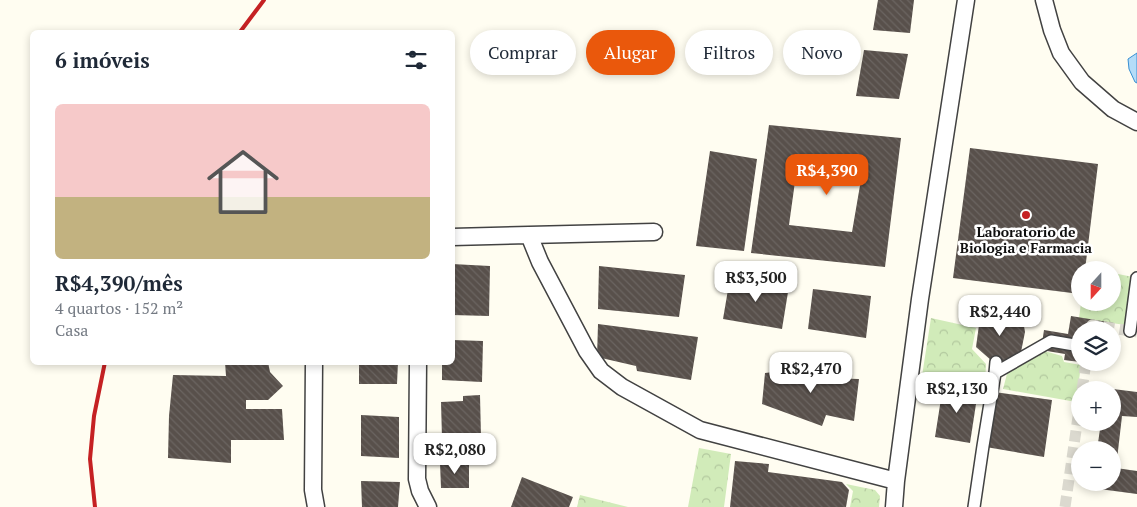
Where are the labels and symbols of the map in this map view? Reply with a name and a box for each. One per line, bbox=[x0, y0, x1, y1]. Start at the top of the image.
pin: R$4,390 bbox=[781, 154, 873, 196]
marker: Laboratorio de Biologia e Farmacia bbox=[1020, 209, 1032, 221]
place label: Laboratorio de Biologia e Farmacia bbox=[960, 222, 1092, 257]
pin: R$3,500 bbox=[710, 260, 802, 303]
north arrow bbox=[1071, 261, 1121, 311]
pin: R$2,440 bbox=[954, 294, 1046, 337]
pin: R$2,470 bbox=[765, 352, 857, 394]
pin: R$2,130 bbox=[911, 372, 1003, 414]
pin: R$2,080 bbox=[409, 432, 501, 475]

